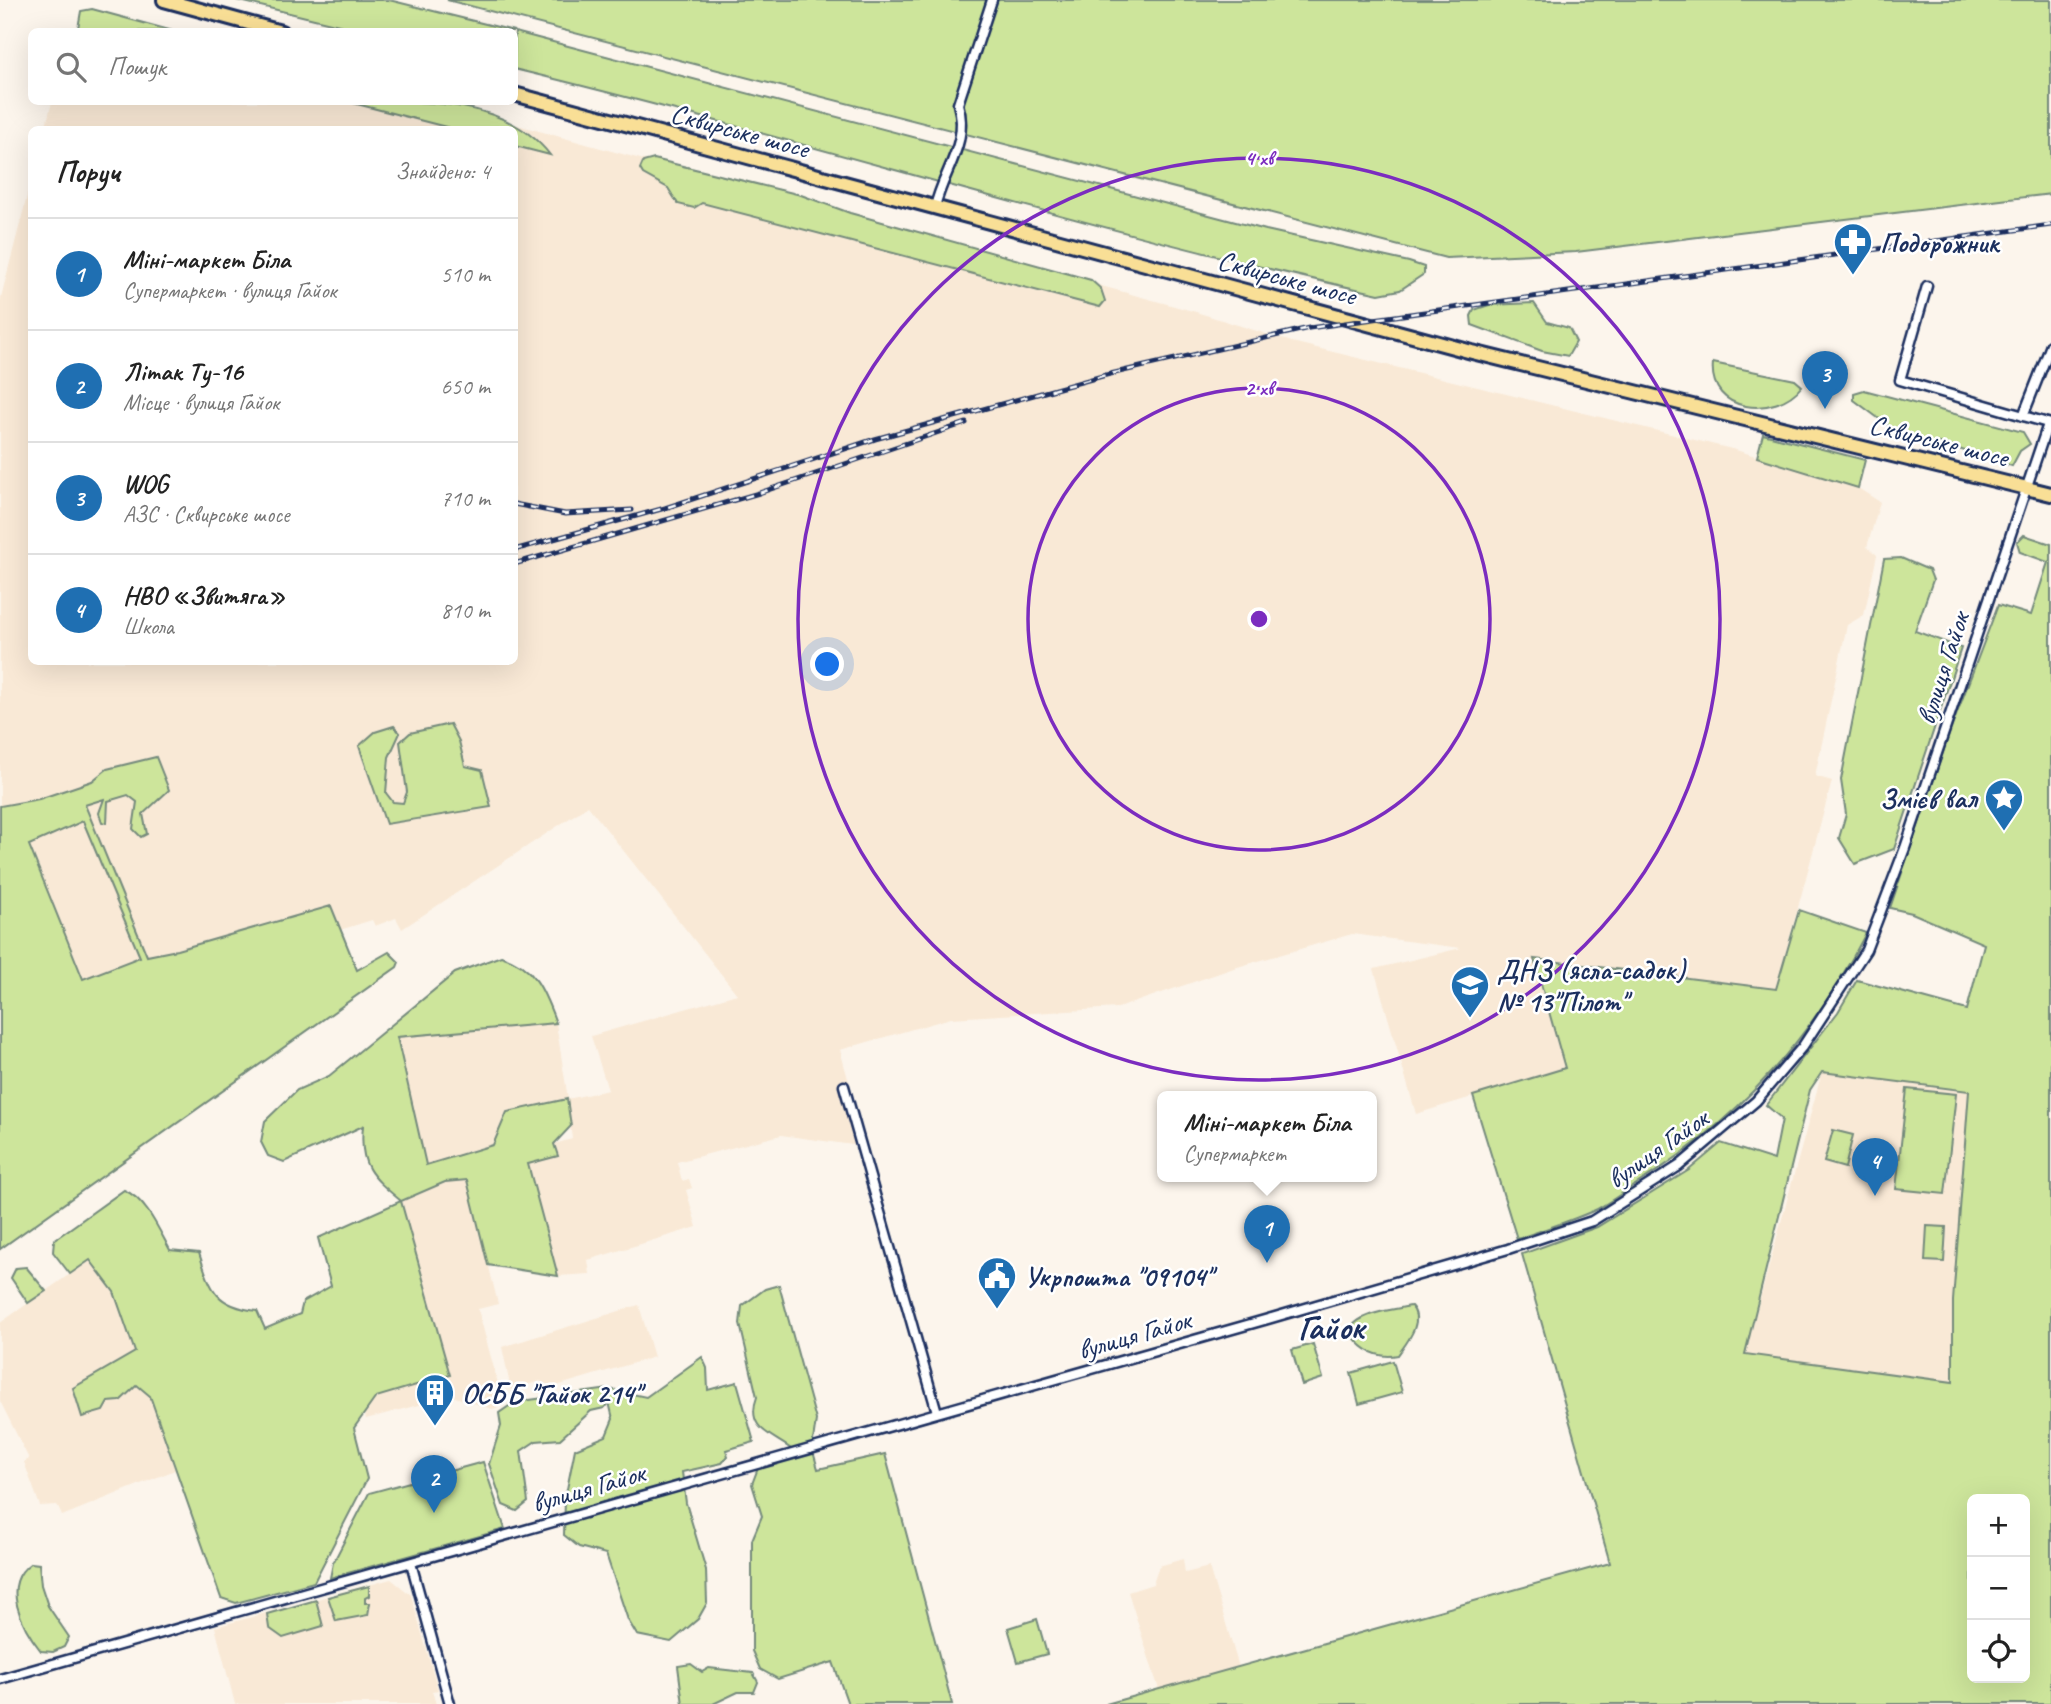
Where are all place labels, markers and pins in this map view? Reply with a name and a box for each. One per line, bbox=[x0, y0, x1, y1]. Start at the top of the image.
pharmacy icon: Подорожник bbox=[1832, 221, 1874, 276]
place label: Подорожник bbox=[1880, 225, 2000, 260]
pin: 3 bbox=[1802, 351, 1848, 409]
centre of rings bbox=[1247, 607, 1271, 631]
place icon: Змієв вал bbox=[1983, 777, 2025, 832]
place label: Змієв вал bbox=[1880, 781, 1980, 816]
place label: ДНЗ (ясла-садок) № 13"Пілот" bbox=[1497, 952, 1687, 1019]
school or university icon: ДНЗ (ясла-садок) № 13"Пілот" bbox=[1449, 964, 1491, 1019]
pin: 4 bbox=[1852, 1138, 1898, 1196]
pin: 1 bbox=[1244, 1205, 1290, 1263]
public building icon: Укрпошта "09104" bbox=[976, 1255, 1018, 1310]
place label: Укрпошта "09104" bbox=[1024, 1259, 1218, 1294]
building icon: ОСББ "Гайок 214" bbox=[414, 1372, 456, 1427]
place label: ОСББ "Гайок 214" bbox=[462, 1376, 647, 1411]
pin: 2 bbox=[411, 1455, 457, 1513]

